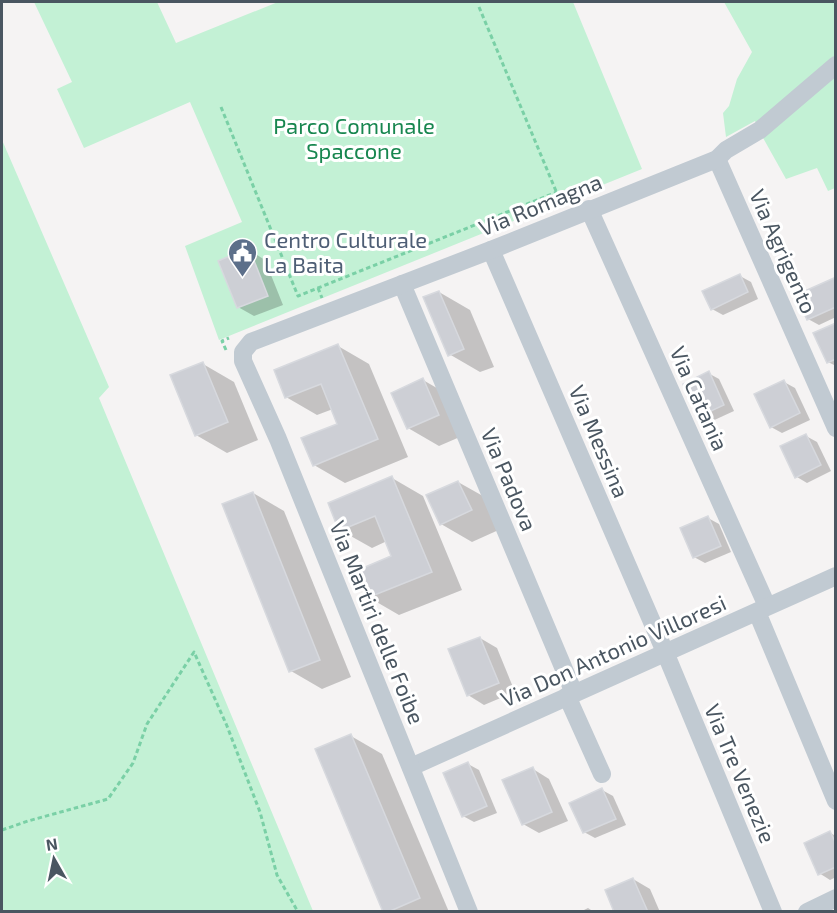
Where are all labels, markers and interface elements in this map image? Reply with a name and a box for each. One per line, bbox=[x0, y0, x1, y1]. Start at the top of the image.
park label: Parco Comunale Spaccone bbox=[273, 112, 435, 163]
street label: Via Romagna bbox=[475, 168, 605, 240]
street label: Via Agrigento bbox=[745, 185, 823, 317]
place label: Centro Culturale La Baita bbox=[264, 226, 427, 277]
public building icon: Centro Culturale La Baita bbox=[227, 236, 259, 278]
street label: Via Catania bbox=[666, 342, 734, 454]
street label: Via Messina bbox=[565, 381, 635, 501]
street label: Via Padova bbox=[477, 424, 543, 534]
street label: Via Martiri delle Foibe bbox=[325, 516, 431, 728]
street label: Via Don Antonio Villoresi bbox=[496, 589, 730, 711]
street label: Via Tre Venezie bbox=[700, 700, 782, 846]
north arrow bbox=[24, 829, 84, 889]
text: N bbox=[44, 833, 59, 854]

